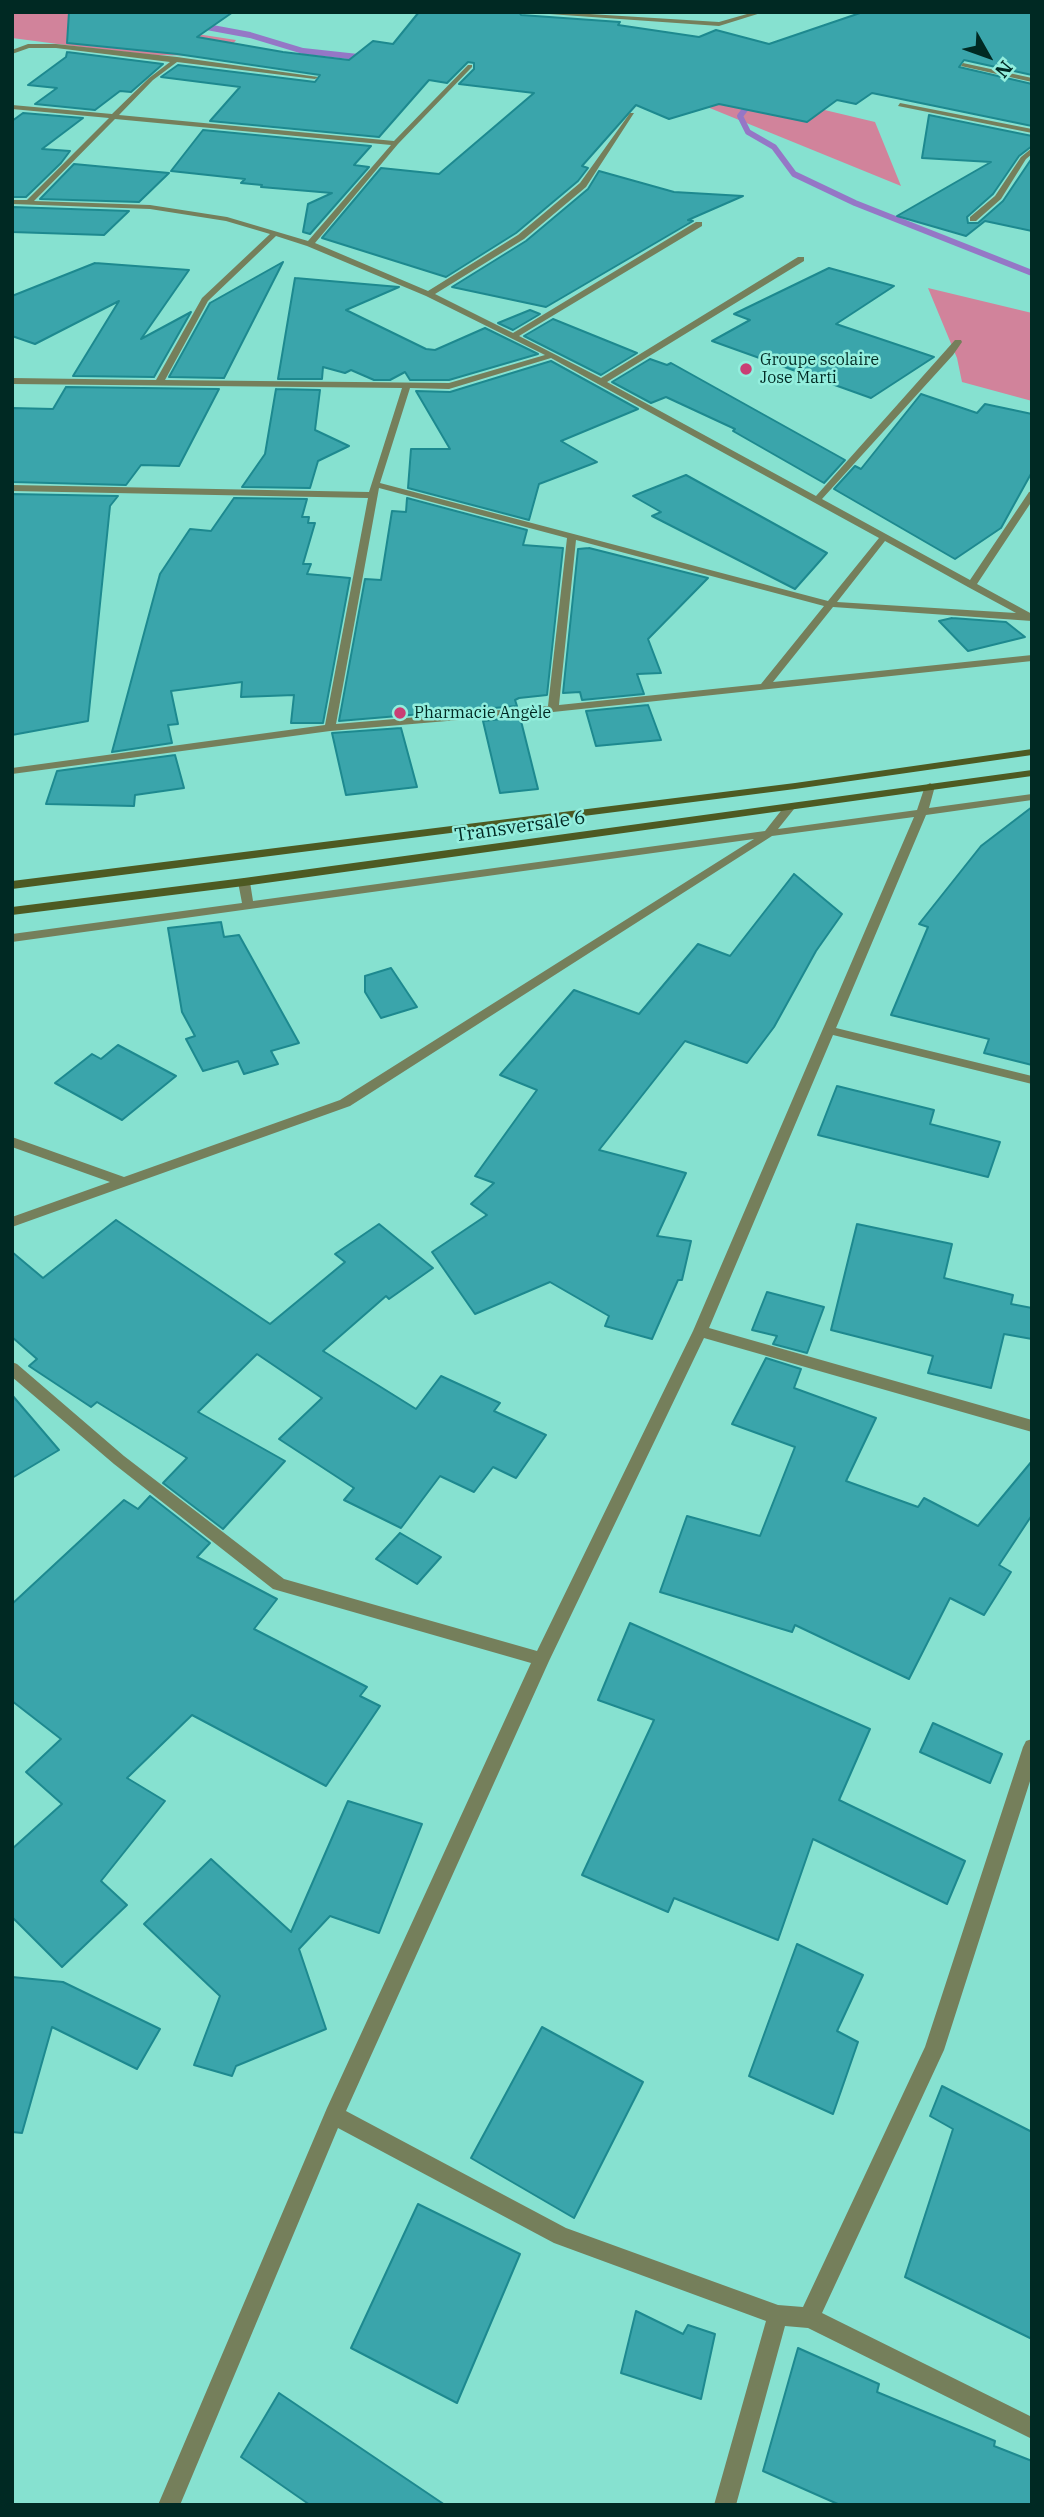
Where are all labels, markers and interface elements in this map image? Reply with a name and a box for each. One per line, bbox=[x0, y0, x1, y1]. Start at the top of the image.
north arrow bbox=[953, 21, 1023, 91]
text: N bbox=[990, 56, 1018, 83]
place label: Groupe scolaire Jose Marti bbox=[760, 350, 879, 388]
marker: Groupe scolaire Jose Marti bbox=[738, 361, 754, 377]
place label: Pharmacie Angèle bbox=[414, 703, 551, 723]
marker: Pharmacie Angèle bbox=[392, 705, 408, 721]
street label: Transversale 6 bbox=[453, 807, 587, 847]

